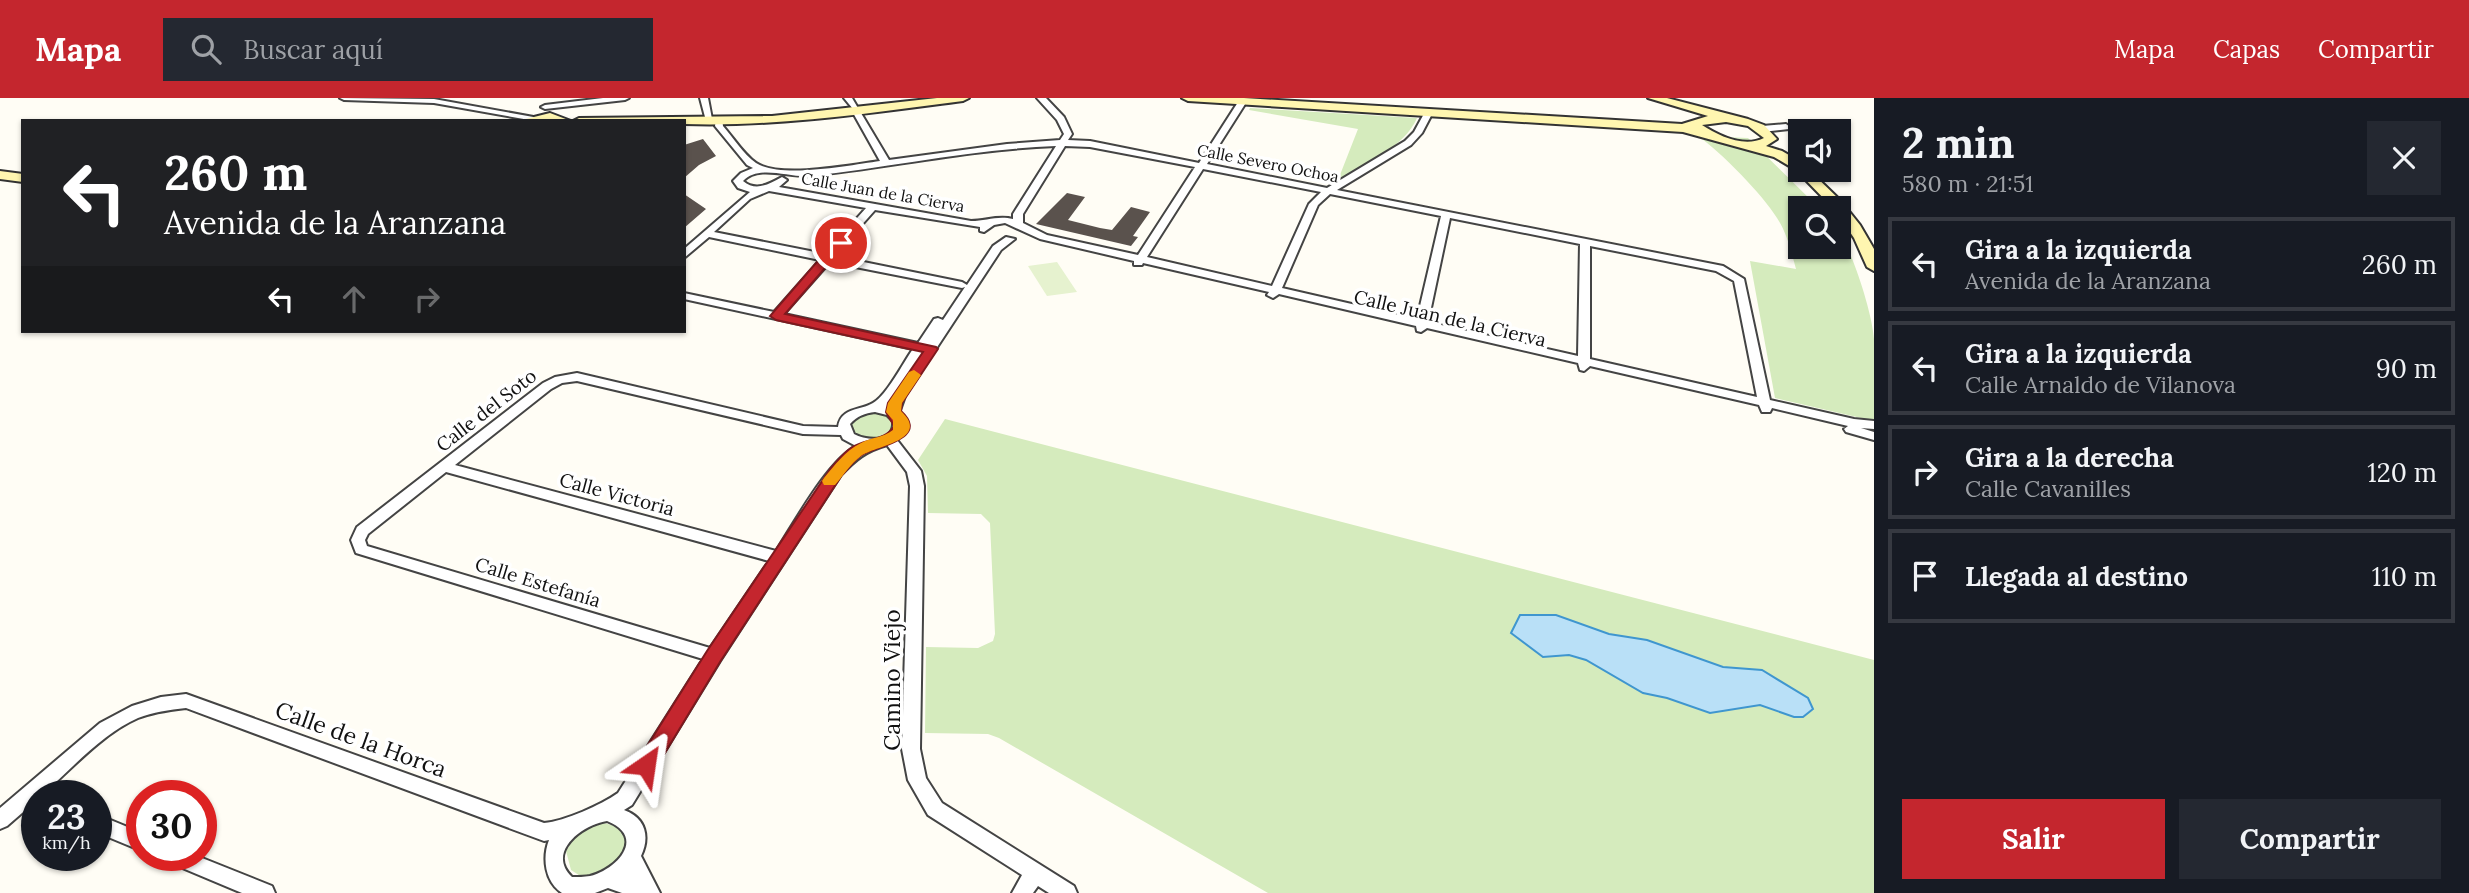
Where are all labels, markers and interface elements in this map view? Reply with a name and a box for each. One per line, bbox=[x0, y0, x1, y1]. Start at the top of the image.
search box bbox=[163, 18, 653, 81]
text: Mapa bbox=[35, 28, 121, 70]
icon: search bbox=[187, 30, 225, 68]
text: Buscar aquí bbox=[243, 33, 383, 66]
text: Mapa bbox=[2114, 34, 2175, 65]
text: Capas bbox=[2213, 34, 2280, 65]
text: Compartir bbox=[2318, 34, 2434, 65]
text: 2 min bbox=[1902, 116, 2015, 170]
map controls bbox=[1788, 119, 1851, 259]
button: sound bbox=[1788, 119, 1851, 182]
button: close bbox=[2367, 121, 2441, 195]
street label: Calle Severo Ochoa bbox=[1195, 139, 1341, 187]
text: 260 m bbox=[164, 141, 307, 203]
icon: left bbox=[49, 147, 140, 238]
street label: Calle Juan de la Cierva bbox=[800, 168, 966, 216]
text: 580 m · 21:51 bbox=[1902, 169, 2034, 198]
button: search bbox=[1788, 196, 1851, 259]
text: Avenida de la Aranzana bbox=[164, 202, 506, 243]
pin bbox=[811, 213, 871, 273]
icon: arrive bbox=[822, 224, 860, 262]
text: Gira a la izquierda bbox=[1965, 233, 2192, 266]
icon: left bbox=[1906, 245, 1944, 283]
text: 260 m bbox=[2362, 248, 2437, 281]
text: Avenida de la Aranzana bbox=[1965, 266, 2211, 295]
icon: left bbox=[262, 280, 300, 318]
icon: ahead bbox=[335, 280, 373, 318]
icon: right bbox=[408, 280, 446, 318]
street label: Calle Juan de la Cierva bbox=[1352, 284, 1549, 352]
text: Gira a la izquierda bbox=[1965, 337, 2192, 370]
icon: left bbox=[1906, 349, 1944, 387]
text: 90 m bbox=[2376, 352, 2437, 385]
street label: Calle del Soto bbox=[431, 363, 541, 457]
text: Calle Arnaldo de Vilanova bbox=[1965, 370, 2236, 399]
text: Gira a la derecha bbox=[1965, 441, 2174, 474]
icon: right bbox=[1906, 453, 1944, 491]
text: 120 m bbox=[2367, 456, 2437, 489]
street label: Calle Victoria bbox=[557, 467, 677, 521]
text: Calle Cavanilles bbox=[1965, 474, 2131, 503]
street label: Calle Estefanía bbox=[472, 552, 604, 613]
icon: arrive bbox=[1906, 557, 1944, 595]
text: Llegada al destino bbox=[1965, 560, 2188, 593]
text: 110 m bbox=[2372, 560, 2437, 593]
street label: Camino Viejo bbox=[877, 609, 906, 751]
street label: Calle de la Horca bbox=[271, 695, 451, 783]
position arrow bbox=[609, 728, 683, 802]
speed limit sign: 30 bbox=[126, 780, 217, 871]
text: 23 bbox=[47, 794, 86, 839]
button: Salir bbox=[1902, 799, 2165, 879]
button: Compartir bbox=[2179, 799, 2441, 879]
text: km/h bbox=[42, 831, 91, 854]

